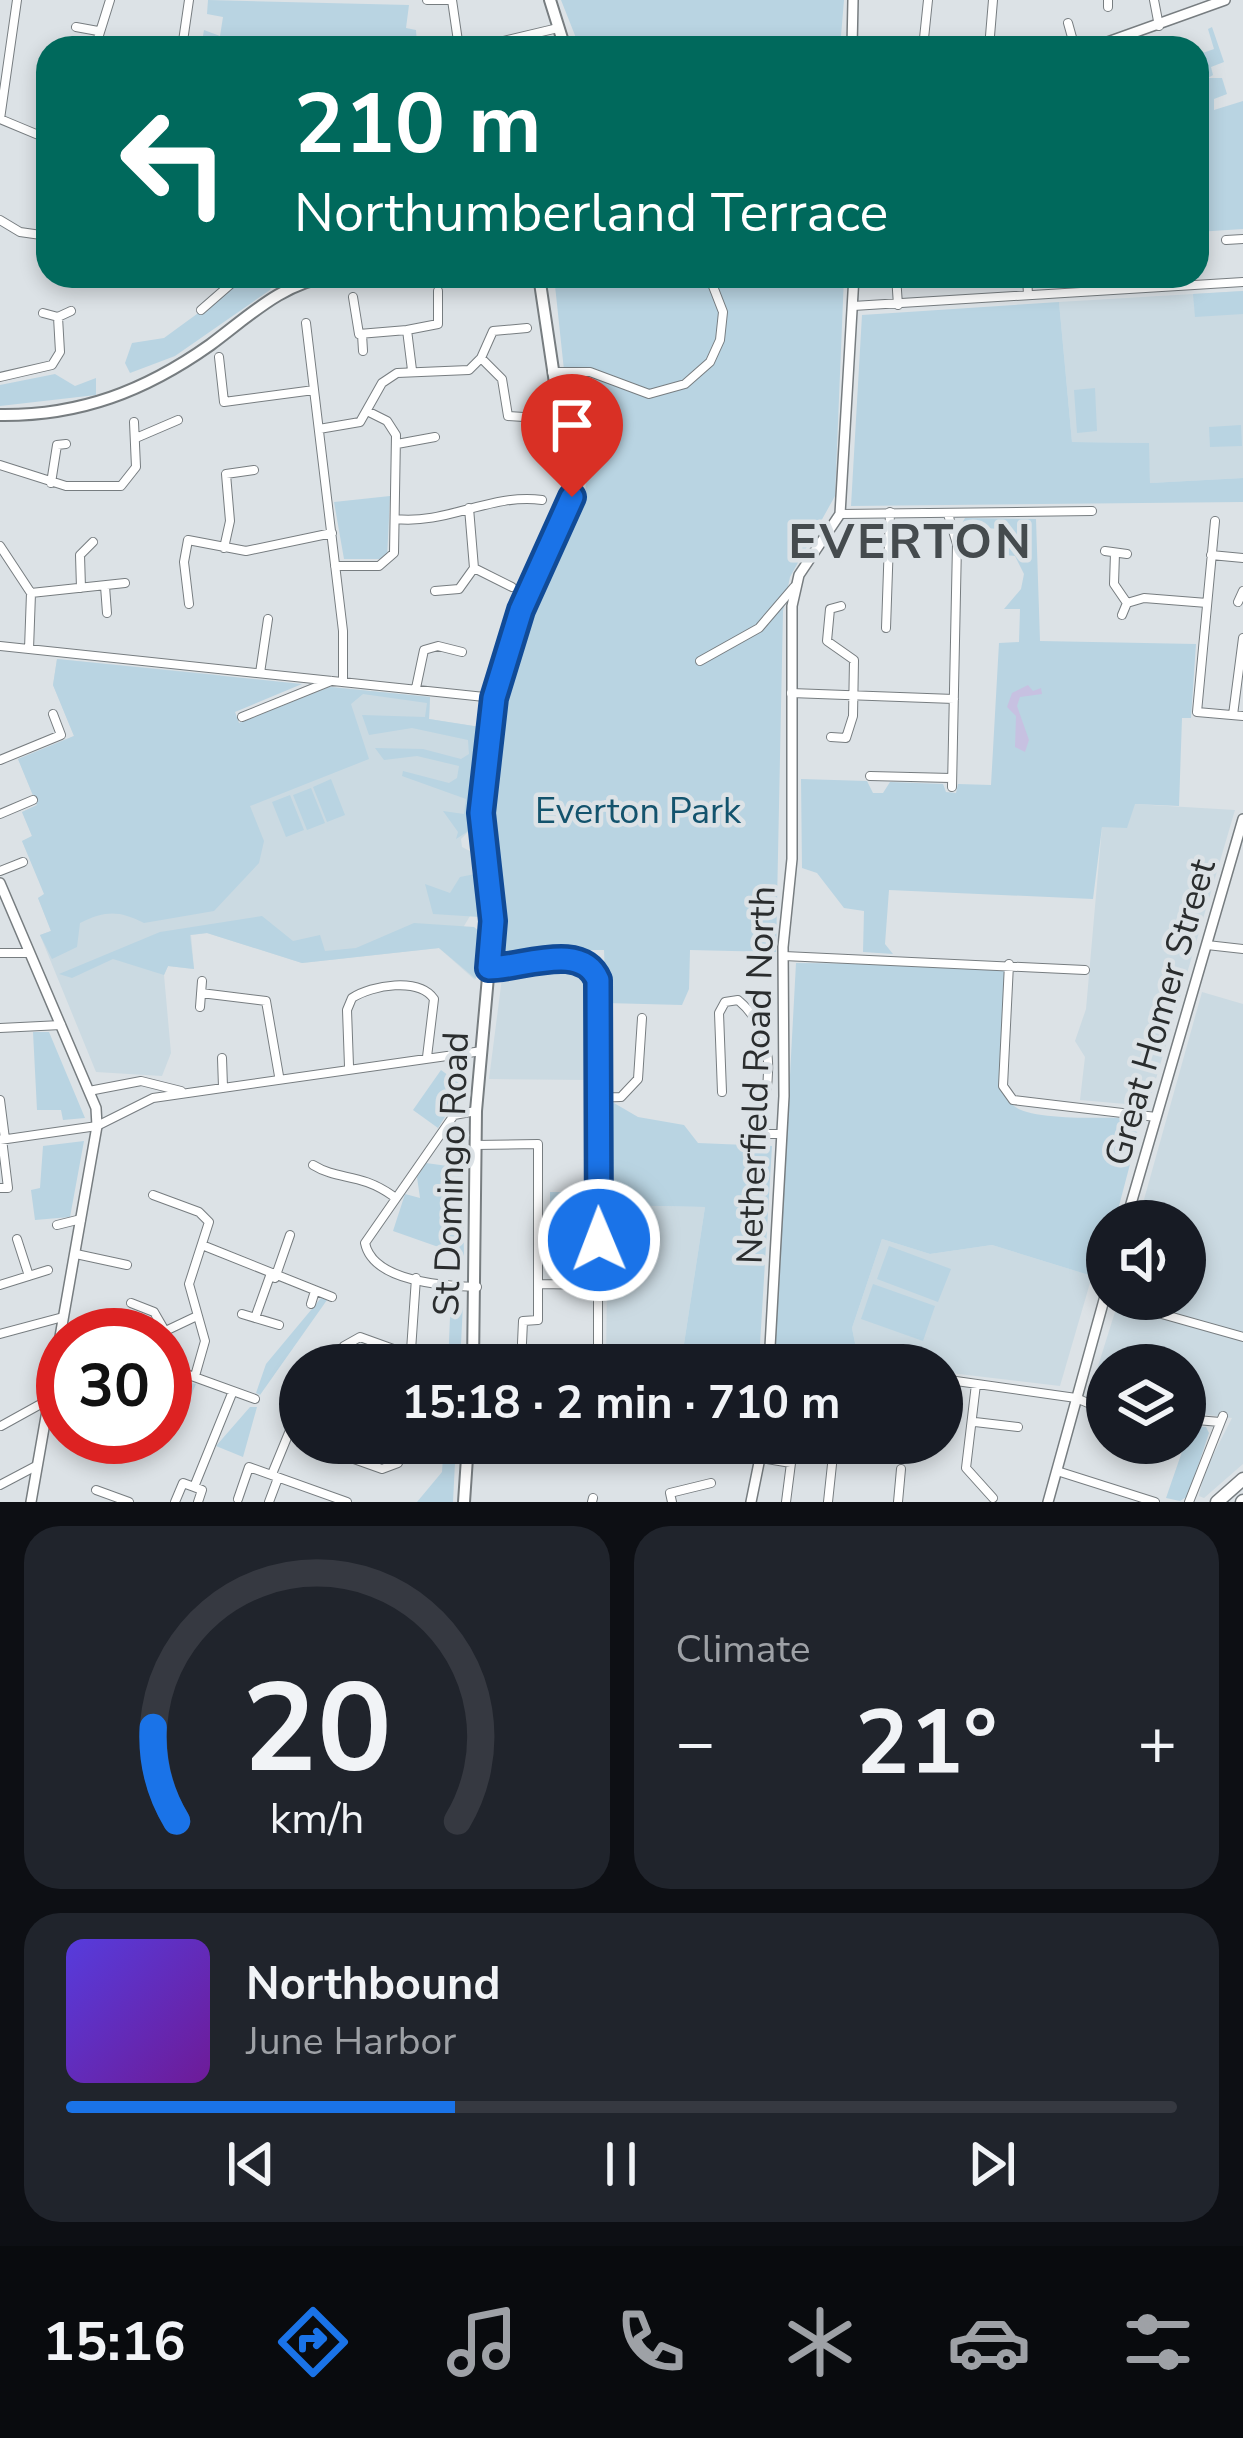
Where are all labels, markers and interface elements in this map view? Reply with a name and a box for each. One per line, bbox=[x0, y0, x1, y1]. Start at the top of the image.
text: 210 m bbox=[294, 67, 542, 182]
icon: left bbox=[96, 84, 252, 240]
text: Northumberland Terrace bbox=[294, 176, 888, 250]
pin bbox=[521, 374, 623, 497]
icon: arrive bbox=[539, 392, 605, 458]
district label: EVERTON bbox=[788, 509, 1034, 575]
park label: Everton Park bbox=[535, 787, 742, 836]
street label: Great Homer Street bbox=[1093, 853, 1228, 1171]
street label: Netherfield Road North bbox=[725, 885, 788, 1265]
street label: St Domingo Road bbox=[422, 1031, 481, 1317]
position arrow bbox=[536, 1177, 662, 1303]
map controls bbox=[1086, 1200, 1206, 1464]
button: sound bbox=[1086, 1200, 1206, 1320]
speed limit sign: 30 bbox=[36, 1308, 192, 1464]
button: layers bbox=[1086, 1344, 1206, 1464]
text: 15:18 · 2 min · 710 m bbox=[401, 1373, 841, 1434]
text: Climate bbox=[676, 1623, 811, 1676]
text: 20 bbox=[242, 1644, 392, 1814]
text: 21° bbox=[855, 1682, 997, 1805]
text: − bbox=[676, 1698, 715, 1788]
text: + bbox=[1137, 1698, 1177, 1788]
text: km/h bbox=[269, 1789, 364, 1847]
text: Northbound bbox=[246, 1954, 500, 2015]
text: June Harbor bbox=[246, 2015, 456, 2068]
icon: previous bbox=[218, 2131, 284, 2197]
icon: pause bbox=[588, 2131, 654, 2197]
icon: next bbox=[959, 2131, 1025, 2197]
icon: directions bbox=[271, 2300, 355, 2384]
icon: music bbox=[440, 2300, 524, 2384]
icon: phone bbox=[609, 2300, 693, 2384]
icon: climate bbox=[778, 2300, 862, 2384]
icon: car bbox=[947, 2300, 1031, 2384]
icon: filters bbox=[1116, 2300, 1200, 2384]
text: 15:16 bbox=[43, 2305, 186, 2379]

